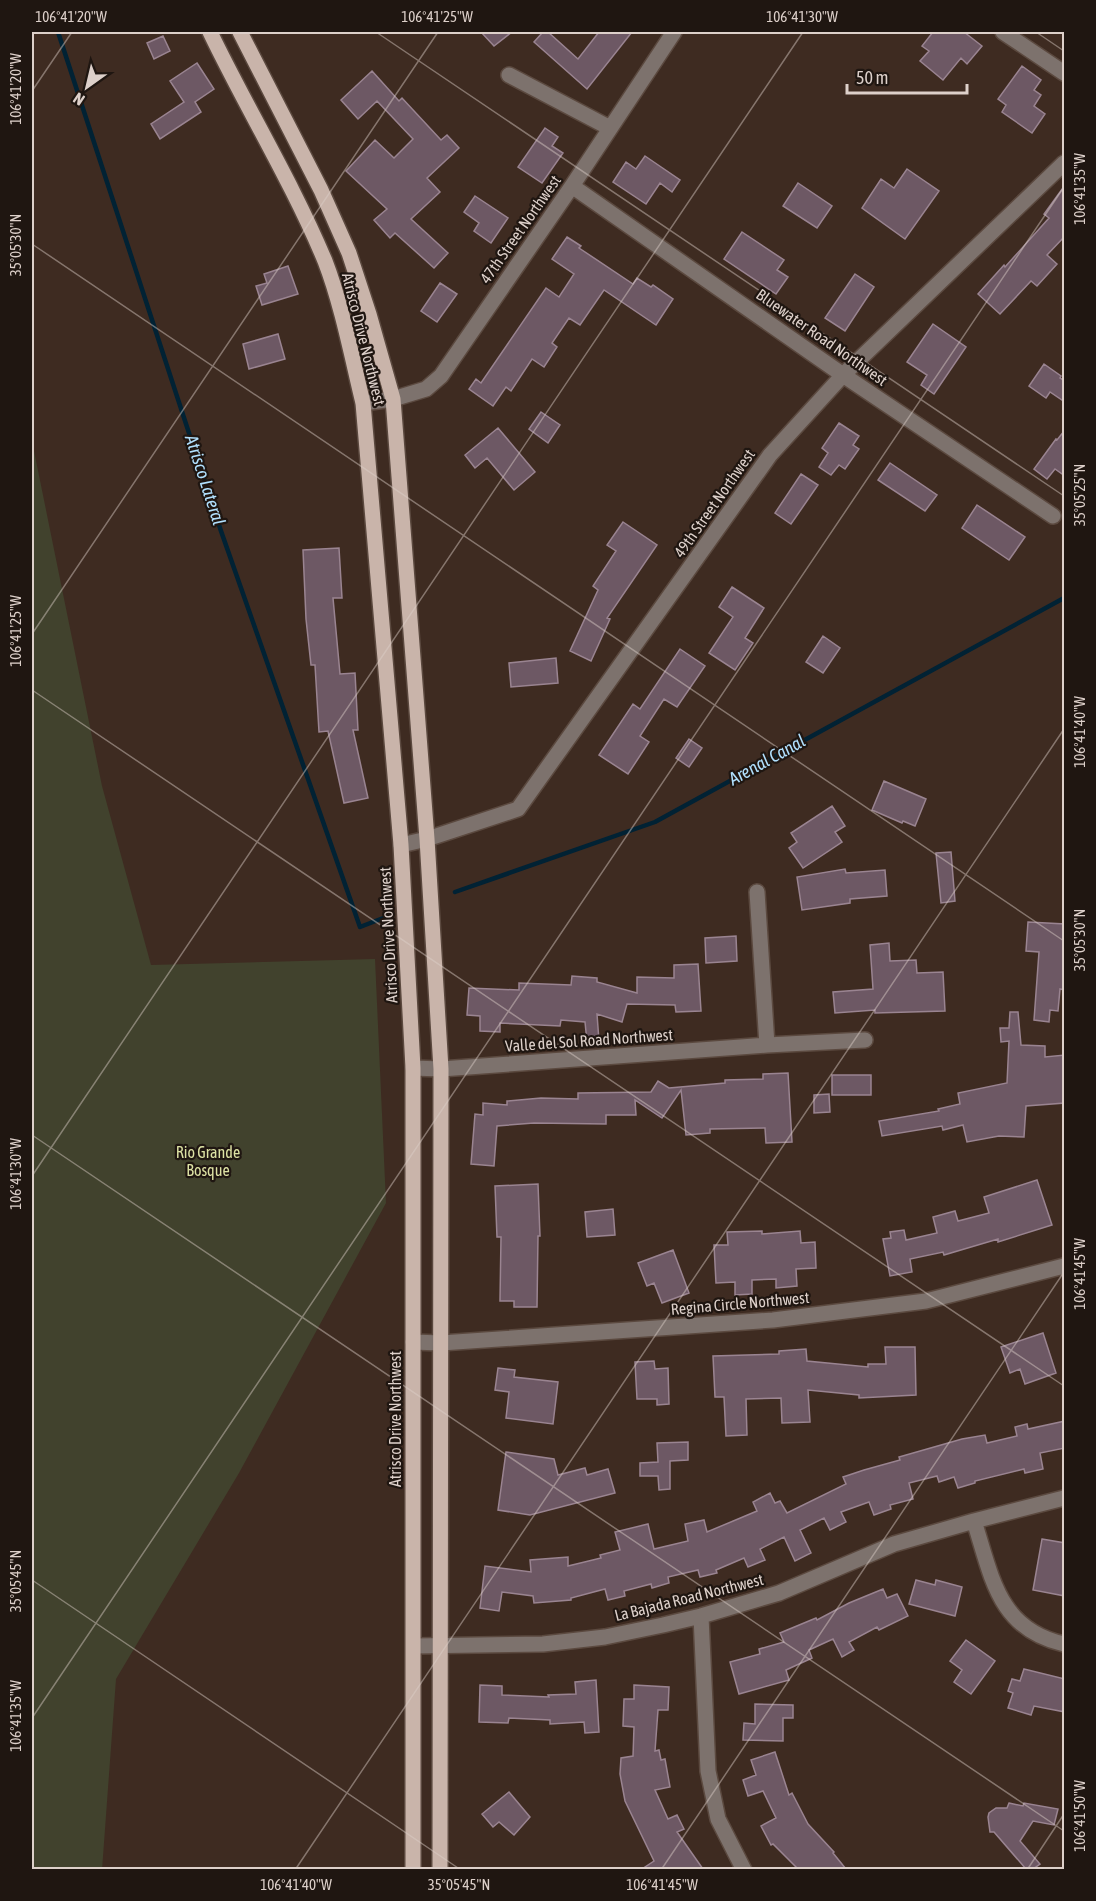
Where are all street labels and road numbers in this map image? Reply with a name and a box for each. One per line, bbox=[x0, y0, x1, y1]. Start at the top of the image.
street label: 47th Street Northwest bbox=[476, 171, 564, 286]
street label: Atrisco Drive Northwest bbox=[339, 271, 389, 408]
street label: Bluewater Road Northwest bbox=[753, 285, 891, 389]
street label: 49th Street Northwest bbox=[670, 445, 758, 560]
street label: Atrisco Drive Northwest bbox=[375, 866, 401, 1003]
street label: Valle del Sol Road Northwest bbox=[505, 1025, 674, 1055]
street label: Regina Circle Northwest bbox=[670, 1288, 811, 1319]
street label: Atrisco Drive Northwest bbox=[386, 1351, 404, 1487]
street label: La Bajada Road Northwest bbox=[613, 1570, 766, 1625]

